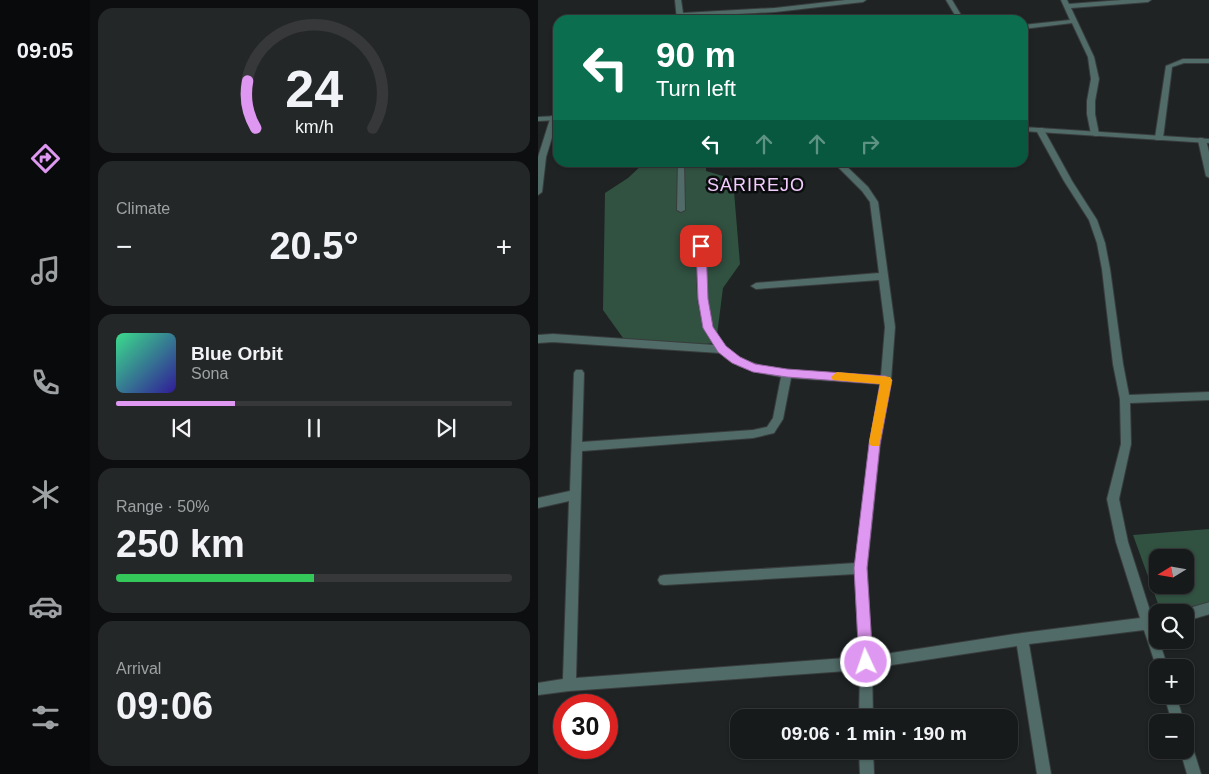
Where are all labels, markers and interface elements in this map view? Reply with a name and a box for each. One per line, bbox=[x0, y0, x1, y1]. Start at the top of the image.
icon: left bbox=[573, 35, 638, 100]
text: 90 m bbox=[656, 35, 736, 74]
text: 09:05 bbox=[17, 38, 73, 63]
text: 24 bbox=[285, 60, 343, 118]
text: Turn left bbox=[656, 76, 736, 101]
text: km/h bbox=[295, 117, 333, 137]
icon: left bbox=[697, 130, 725, 158]
icon: ahead bbox=[750, 130, 778, 158]
icon: ahead bbox=[803, 130, 831, 158]
icon: right bbox=[856, 130, 884, 158]
icon: directions bbox=[28, 141, 63, 176]
district label: SARIREJO bbox=[707, 175, 805, 195]
text: Climate bbox=[116, 200, 170, 217]
text: 20.5° bbox=[269, 225, 359, 267]
pin bbox=[680, 225, 722, 267]
text: − bbox=[116, 231, 132, 262]
text: + bbox=[496, 231, 512, 262]
icon: arrive bbox=[687, 232, 715, 260]
icon: music bbox=[28, 253, 63, 288]
text: Blue Orbit bbox=[191, 343, 283, 364]
icon: phone bbox=[28, 365, 63, 400]
text: Sona bbox=[191, 365, 228, 382]
icon: previous bbox=[168, 414, 196, 442]
icon: pause bbox=[300, 414, 328, 442]
icon: next bbox=[432, 414, 460, 442]
icon: climate bbox=[28, 477, 63, 512]
text: Range · 50% bbox=[116, 498, 209, 515]
text: 250 km bbox=[116, 523, 245, 565]
north arrow bbox=[1149, 549, 1194, 594]
map controls bbox=[1149, 549, 1194, 759]
icon: car bbox=[28, 589, 63, 624]
button: search bbox=[1149, 604, 1194, 649]
position arrow bbox=[839, 635, 891, 687]
button: + bbox=[1149, 659, 1194, 704]
text: Arrival bbox=[116, 660, 161, 677]
text: 09:06 bbox=[116, 685, 213, 727]
speed limit sign: 30 bbox=[553, 694, 618, 759]
icon: filters bbox=[28, 700, 63, 735]
button: − bbox=[1149, 714, 1194, 759]
text: 09:06 · 1 min · 190 m bbox=[781, 723, 967, 744]

